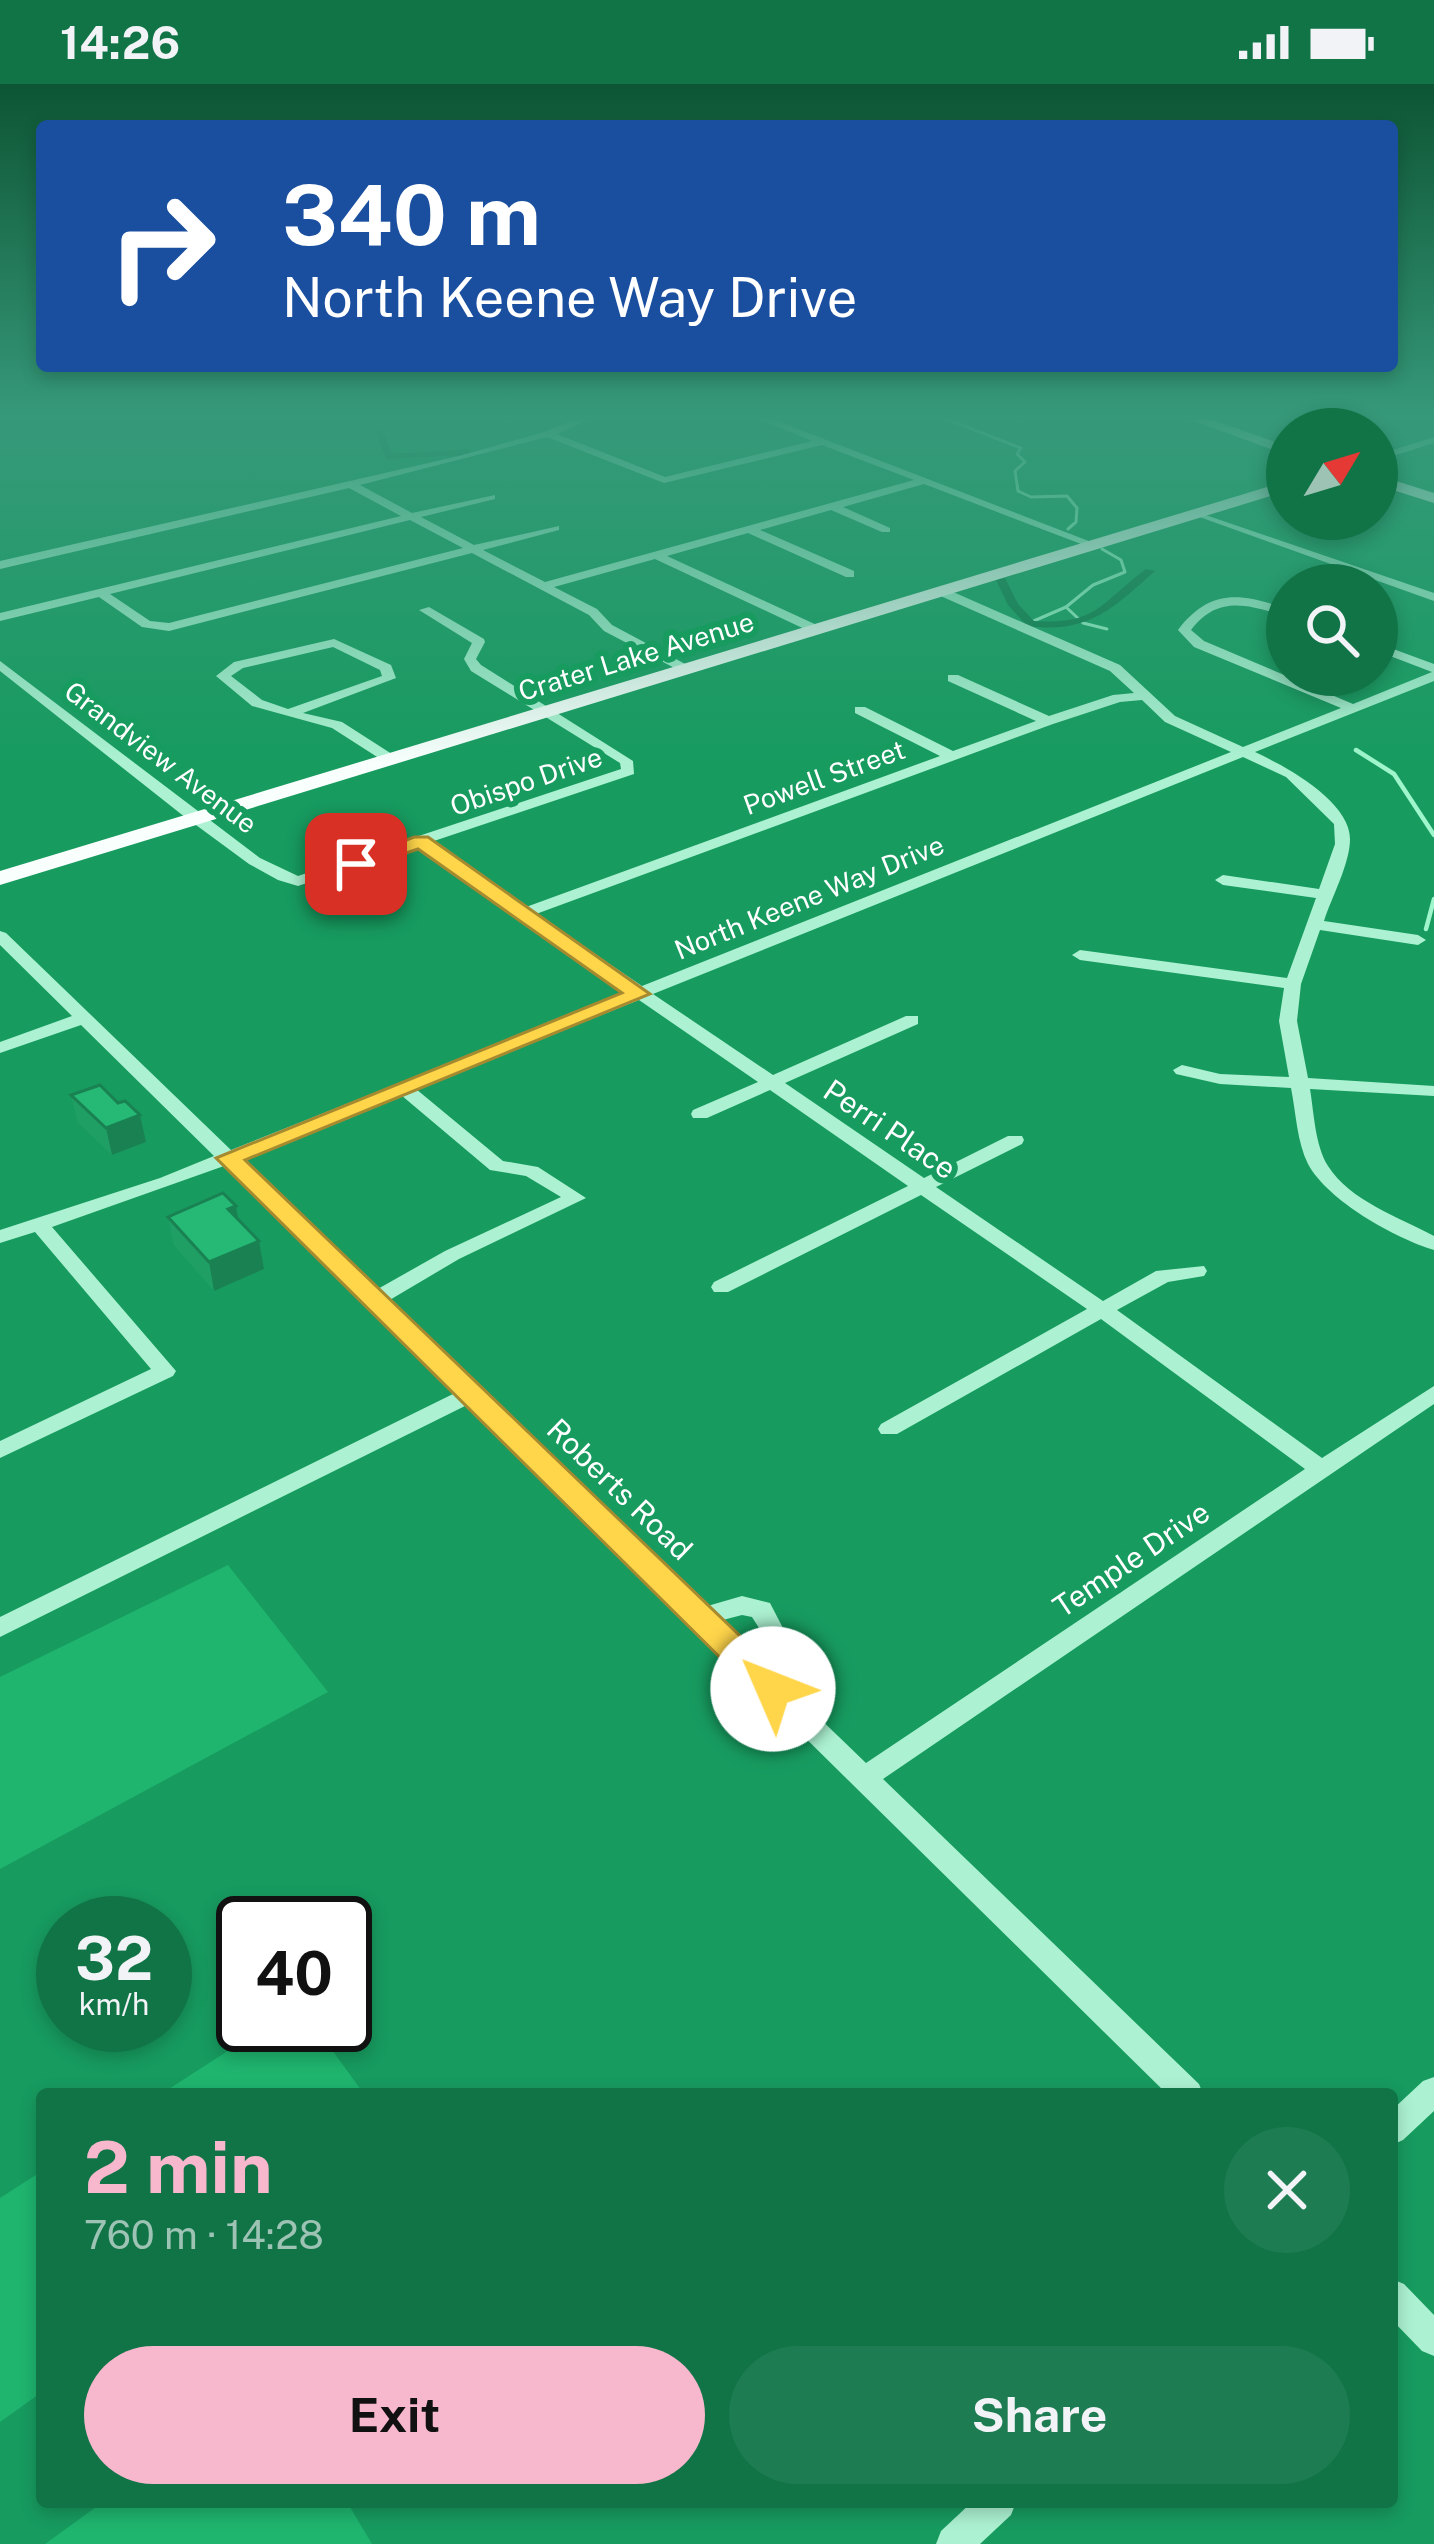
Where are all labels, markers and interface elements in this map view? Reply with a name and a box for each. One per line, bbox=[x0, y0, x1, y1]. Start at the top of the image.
text: 14:26 bbox=[60, 16, 180, 69]
text: 340 m bbox=[282, 165, 541, 264]
icon: right bbox=[84, 168, 240, 324]
text: North Keene Way Drive bbox=[282, 266, 857, 329]
north arrow bbox=[1266, 408, 1398, 540]
map controls bbox=[1266, 408, 1398, 696]
button: search bbox=[1266, 564, 1398, 696]
street label: Crater Lake Avenue bbox=[514, 605, 758, 707]
street label: Grandview Avenue bbox=[59, 674, 263, 840]
street label: Powell Street bbox=[739, 733, 909, 821]
street label: Obispo Drive bbox=[446, 740, 606, 822]
pin bbox=[305, 813, 407, 915]
street label: North Keene Way Drive bbox=[670, 828, 948, 966]
icon: arrive bbox=[323, 831, 389, 897]
street label: Perri Place bbox=[817, 1072, 963, 1186]
street label: Roberts Road bbox=[540, 1411, 700, 1567]
street label: Temple Drive bbox=[1046, 1494, 1216, 1624]
position arrow bbox=[710, 1626, 836, 1752]
speed limit sign: 40 bbox=[216, 1896, 372, 2052]
text: 32 bbox=[75, 1923, 153, 1994]
text: km/h bbox=[79, 1986, 149, 2022]
text: 2 min bbox=[84, 2125, 273, 2209]
button: close bbox=[1224, 2127, 1350, 2253]
text: 760 m · 14:28 bbox=[84, 2212, 324, 2258]
button: Exit bbox=[84, 2346, 705, 2484]
button: Share bbox=[729, 2346, 1350, 2484]

